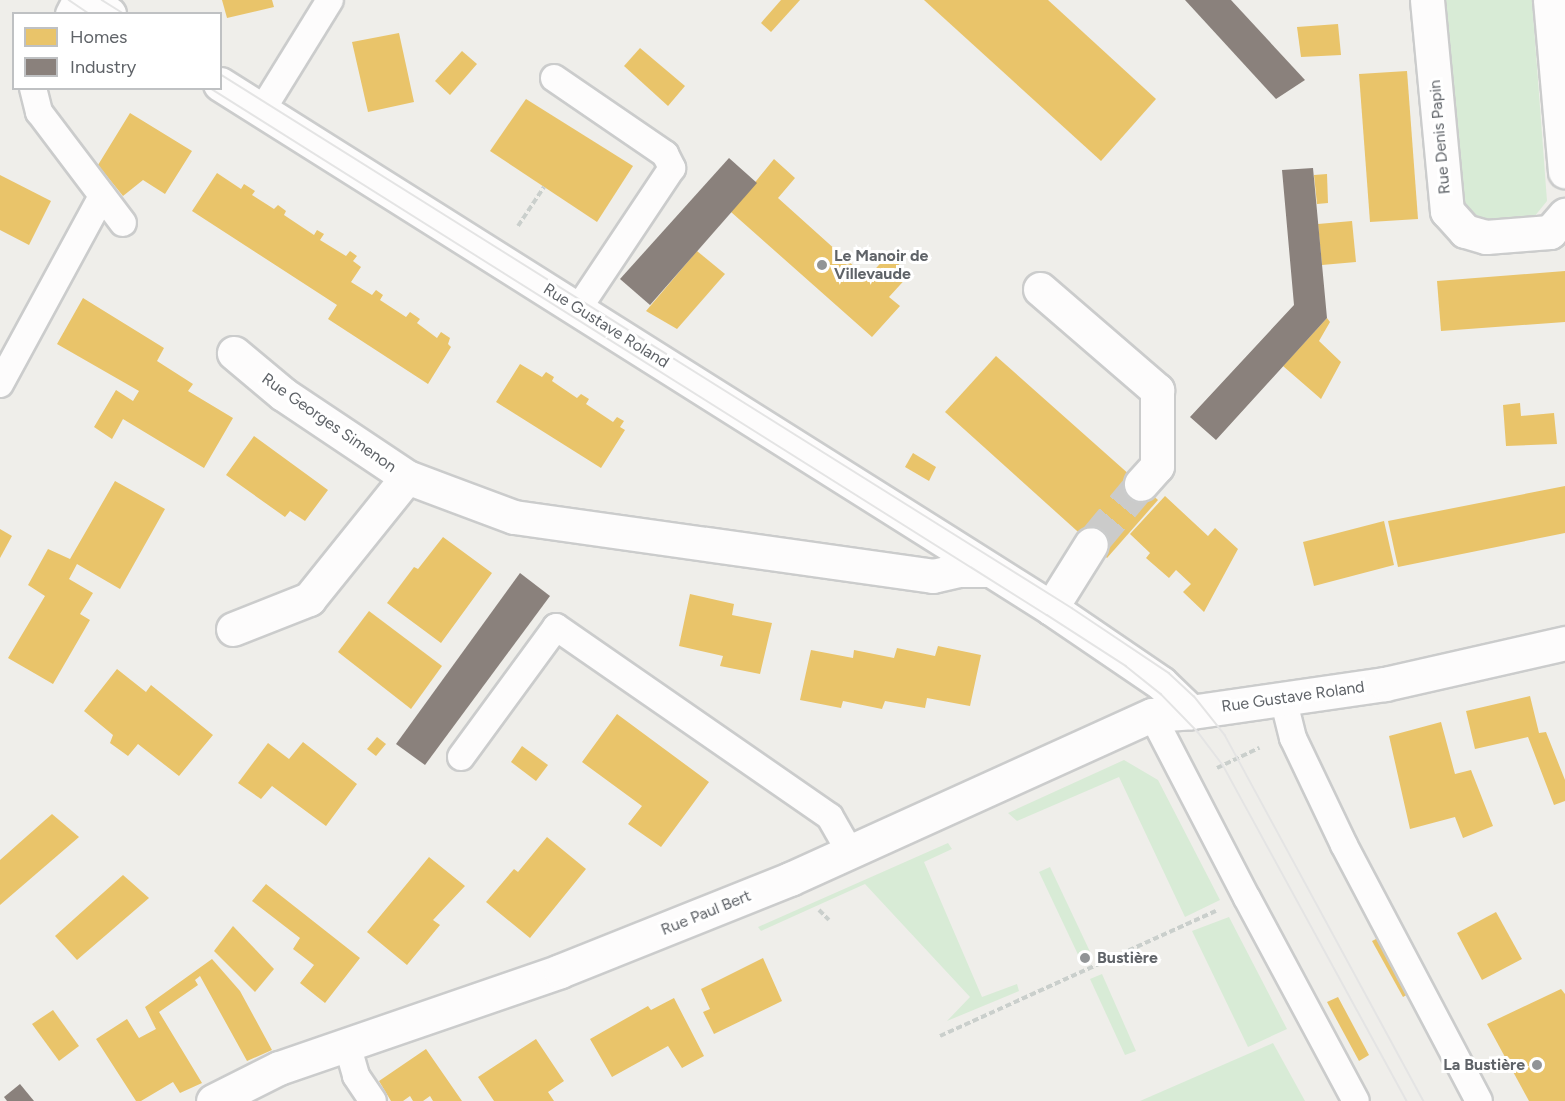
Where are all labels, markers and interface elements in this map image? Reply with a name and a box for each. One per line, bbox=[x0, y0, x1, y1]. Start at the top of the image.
legend bbox=[12, 12, 222, 90]
text: Homes bbox=[70, 26, 128, 48]
text: Industry bbox=[70, 56, 136, 78]
street label: Rue Denis Papin bbox=[1425, 79, 1455, 195]
place label: Le Manoir de Villevaude bbox=[834, 246, 928, 284]
marker: Le Manoir de Villevaude bbox=[815, 258, 829, 272]
street label: Rue Gustave Roland bbox=[540, 280, 672, 372]
street label: Rue Georges Simenon bbox=[258, 369, 400, 477]
street label: Rue Gustave Roland bbox=[1220, 677, 1366, 717]
street label: Rue Paul Bert bbox=[658, 886, 754, 940]
place label: Bustière bbox=[1097, 948, 1158, 968]
marker: Bustière bbox=[1078, 951, 1092, 965]
place label: La Bustière bbox=[1443, 1055, 1525, 1075]
marker: La Bustière bbox=[1530, 1058, 1544, 1072]

